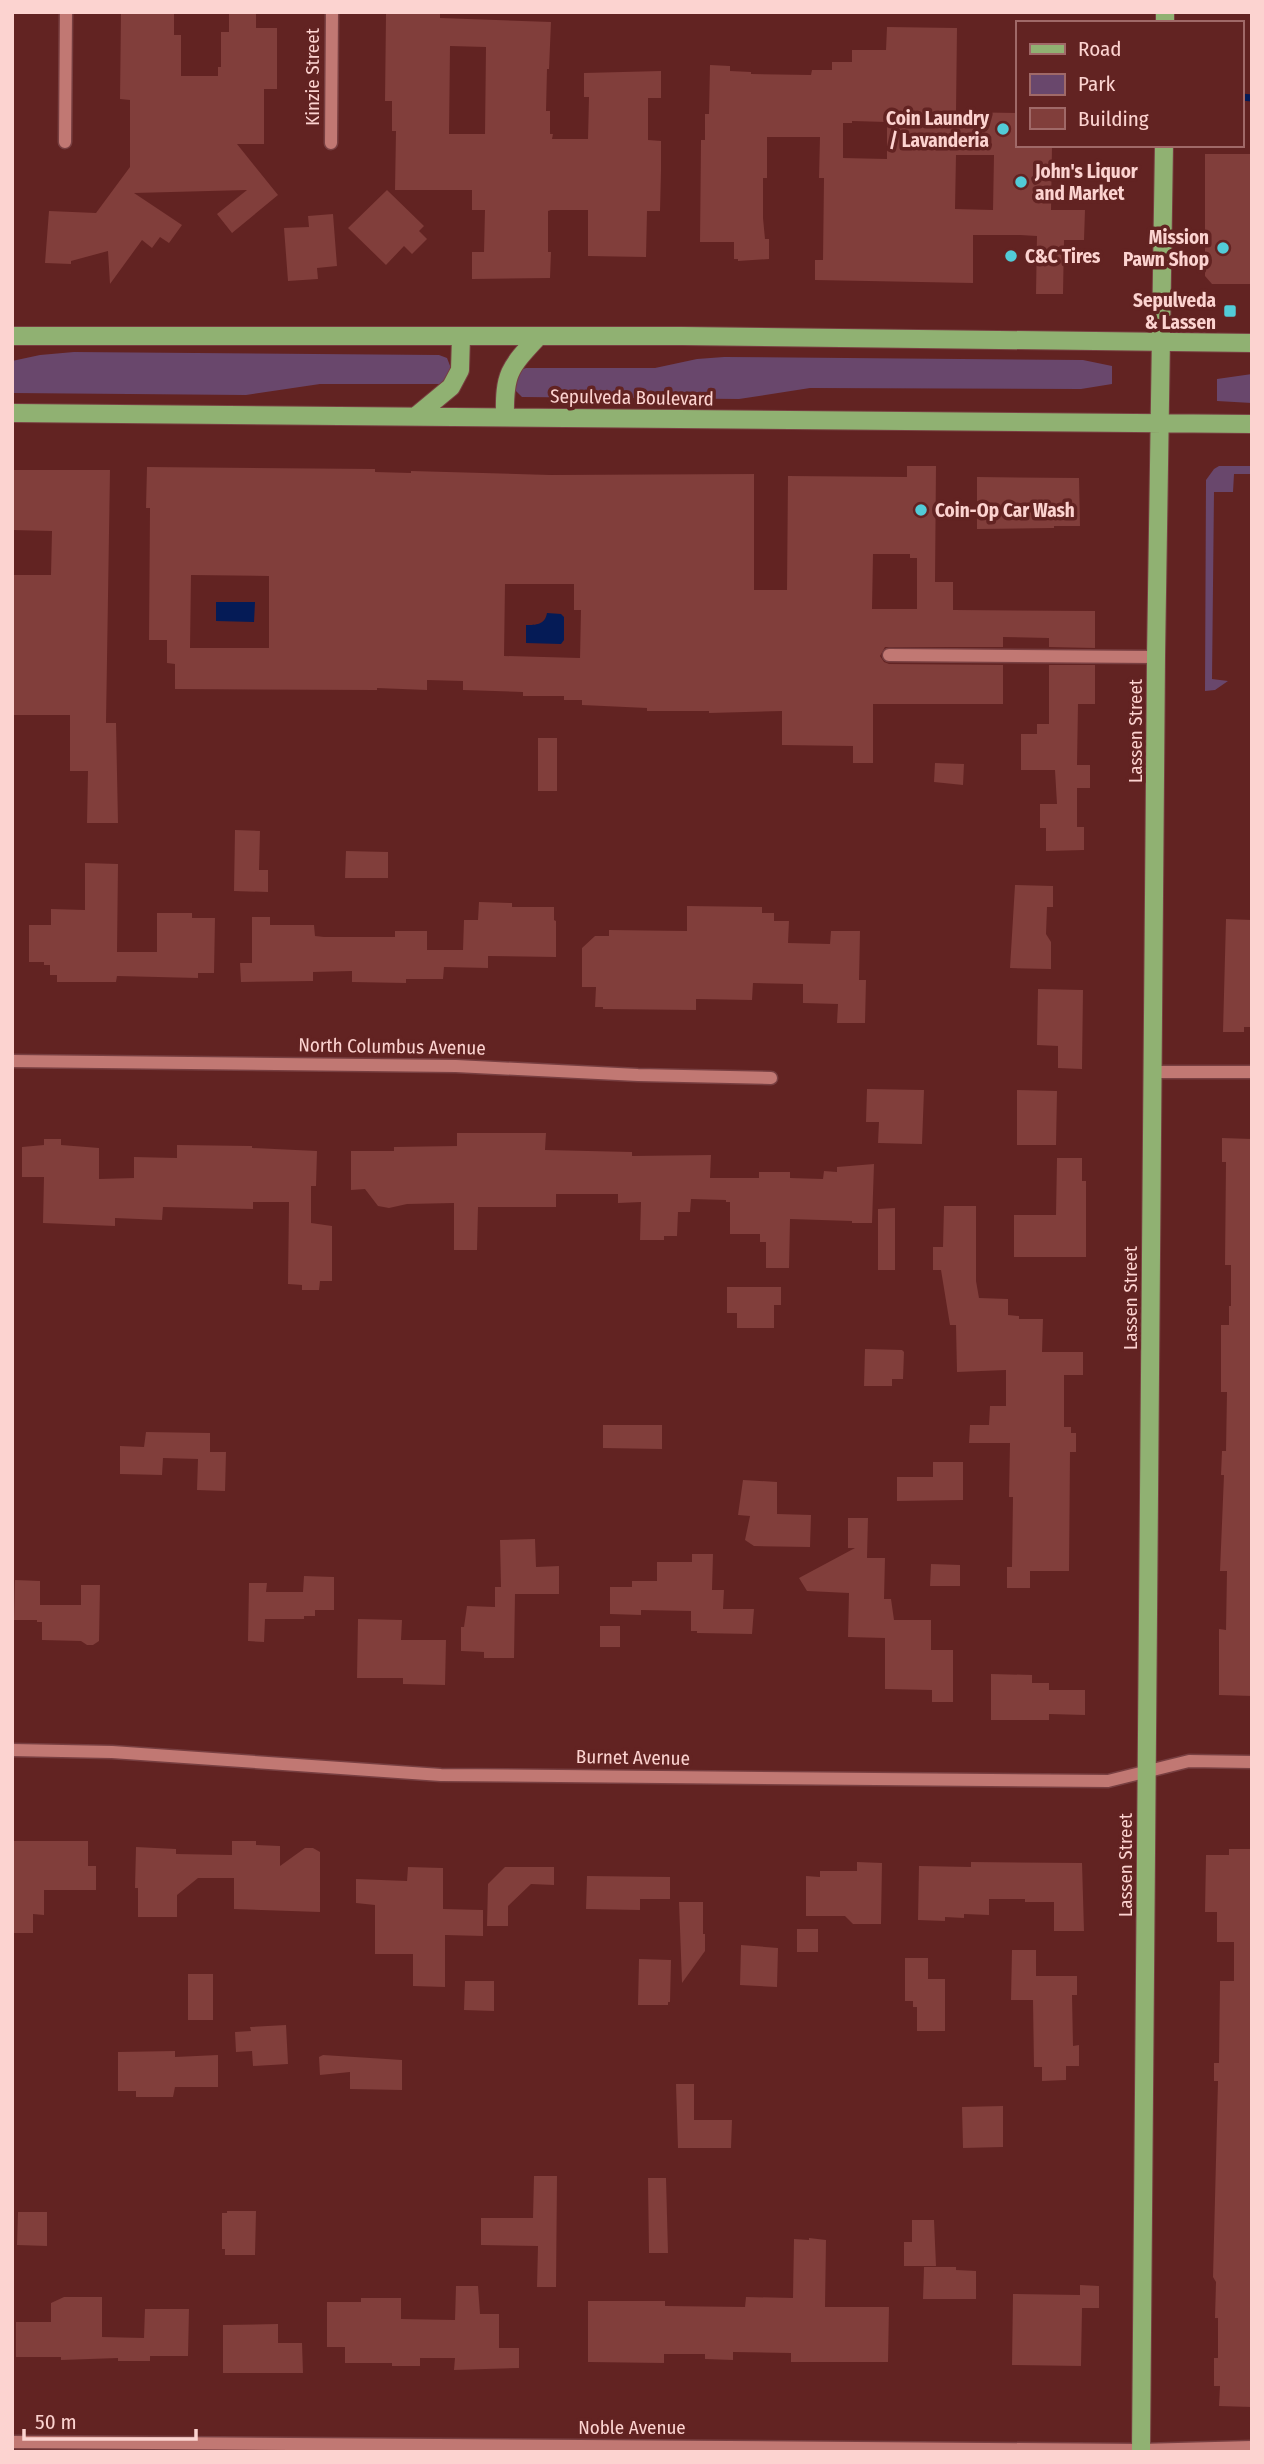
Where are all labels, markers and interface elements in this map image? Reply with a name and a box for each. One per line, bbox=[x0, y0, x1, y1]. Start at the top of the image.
legend bbox=[1016, 21, 1243, 147]
street label: Kinzie Street bbox=[301, 27, 324, 126]
text: Road bbox=[1078, 36, 1122, 62]
text: Park bbox=[1078, 71, 1116, 97]
text: Building bbox=[1078, 106, 1149, 132]
place label: Coin Laundry / Lavanderia bbox=[886, 107, 990, 152]
marker: Coin Laundry / Lavanderia bbox=[995, 121, 1011, 137]
place label: John's Liquor and Market bbox=[1034, 160, 1139, 205]
marker: John's Liquor and Market bbox=[1013, 174, 1029, 190]
place label: Mission Pawn Shop bbox=[1123, 226, 1209, 271]
marker: Mission Pawn Shop bbox=[1215, 240, 1231, 256]
place label: C&C Tires bbox=[1025, 245, 1101, 268]
marker: C&C Tires bbox=[1003, 248, 1019, 264]
place label: Sepulveda & Lassen bbox=[1133, 289, 1216, 334]
marker: Sepulveda & Lassen bbox=[1222, 303, 1238, 319]
street label: Sepulveda Boulevard bbox=[550, 385, 714, 410]
place label: Coin-Op Car Wash bbox=[935, 499, 1075, 522]
marker: Coin-Op Car Wash bbox=[913, 502, 929, 518]
street label: Lassen Street bbox=[1124, 678, 1147, 783]
street label: North Columbus Avenue bbox=[298, 1033, 486, 1060]
street label: Lassen Street bbox=[1119, 1245, 1142, 1350]
street label: Burnet Avenue bbox=[576, 1745, 690, 1770]
street label: Lassen Street bbox=[1114, 1812, 1137, 1917]
scale bar bbox=[24, 2398, 196, 2442]
text: 50 m bbox=[35, 2409, 77, 2435]
street label: Noble Avenue bbox=[578, 2416, 686, 2439]

